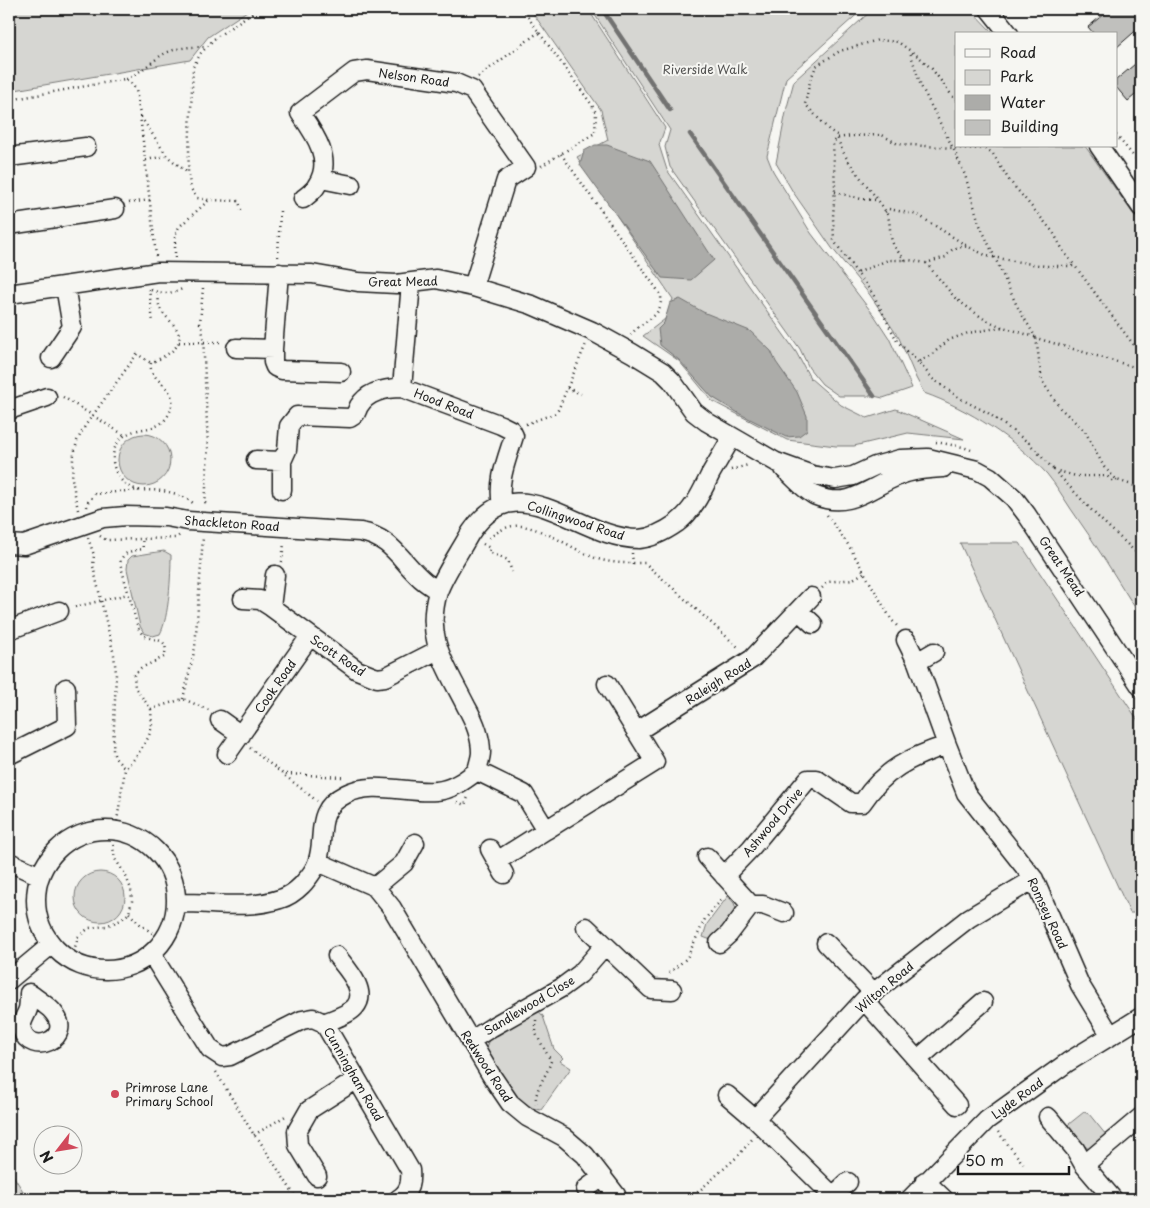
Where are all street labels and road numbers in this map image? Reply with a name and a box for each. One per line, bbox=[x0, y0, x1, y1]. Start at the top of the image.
street label: Nelson Road bbox=[377, 63, 451, 91]
street label: Great Mead bbox=[368, 271, 438, 291]
street label: Hood Road bbox=[411, 383, 477, 423]
street label: Collingwood Road bbox=[525, 496, 627, 544]
street label: Shackleton Road bbox=[184, 511, 280, 535]
street label: Great Mead bbox=[1035, 532, 1089, 600]
street label: Scott Road bbox=[307, 630, 369, 680]
street label: Raleigh Road bbox=[681, 654, 755, 708]
street label: Cook Road bbox=[250, 655, 300, 717]
street label: Ashwood Drive bbox=[738, 784, 806, 860]
street label: Romsey Road bbox=[1024, 874, 1072, 952]
street label: Wilton Road bbox=[851, 957, 917, 1017]
street label: Sandlewood Close bbox=[480, 971, 578, 1039]
street label: Cunningham Road bbox=[320, 1024, 388, 1124]
street label: Redwood Road bbox=[457, 1026, 517, 1106]
street label: Lyde Road bbox=[987, 1073, 1047, 1123]

